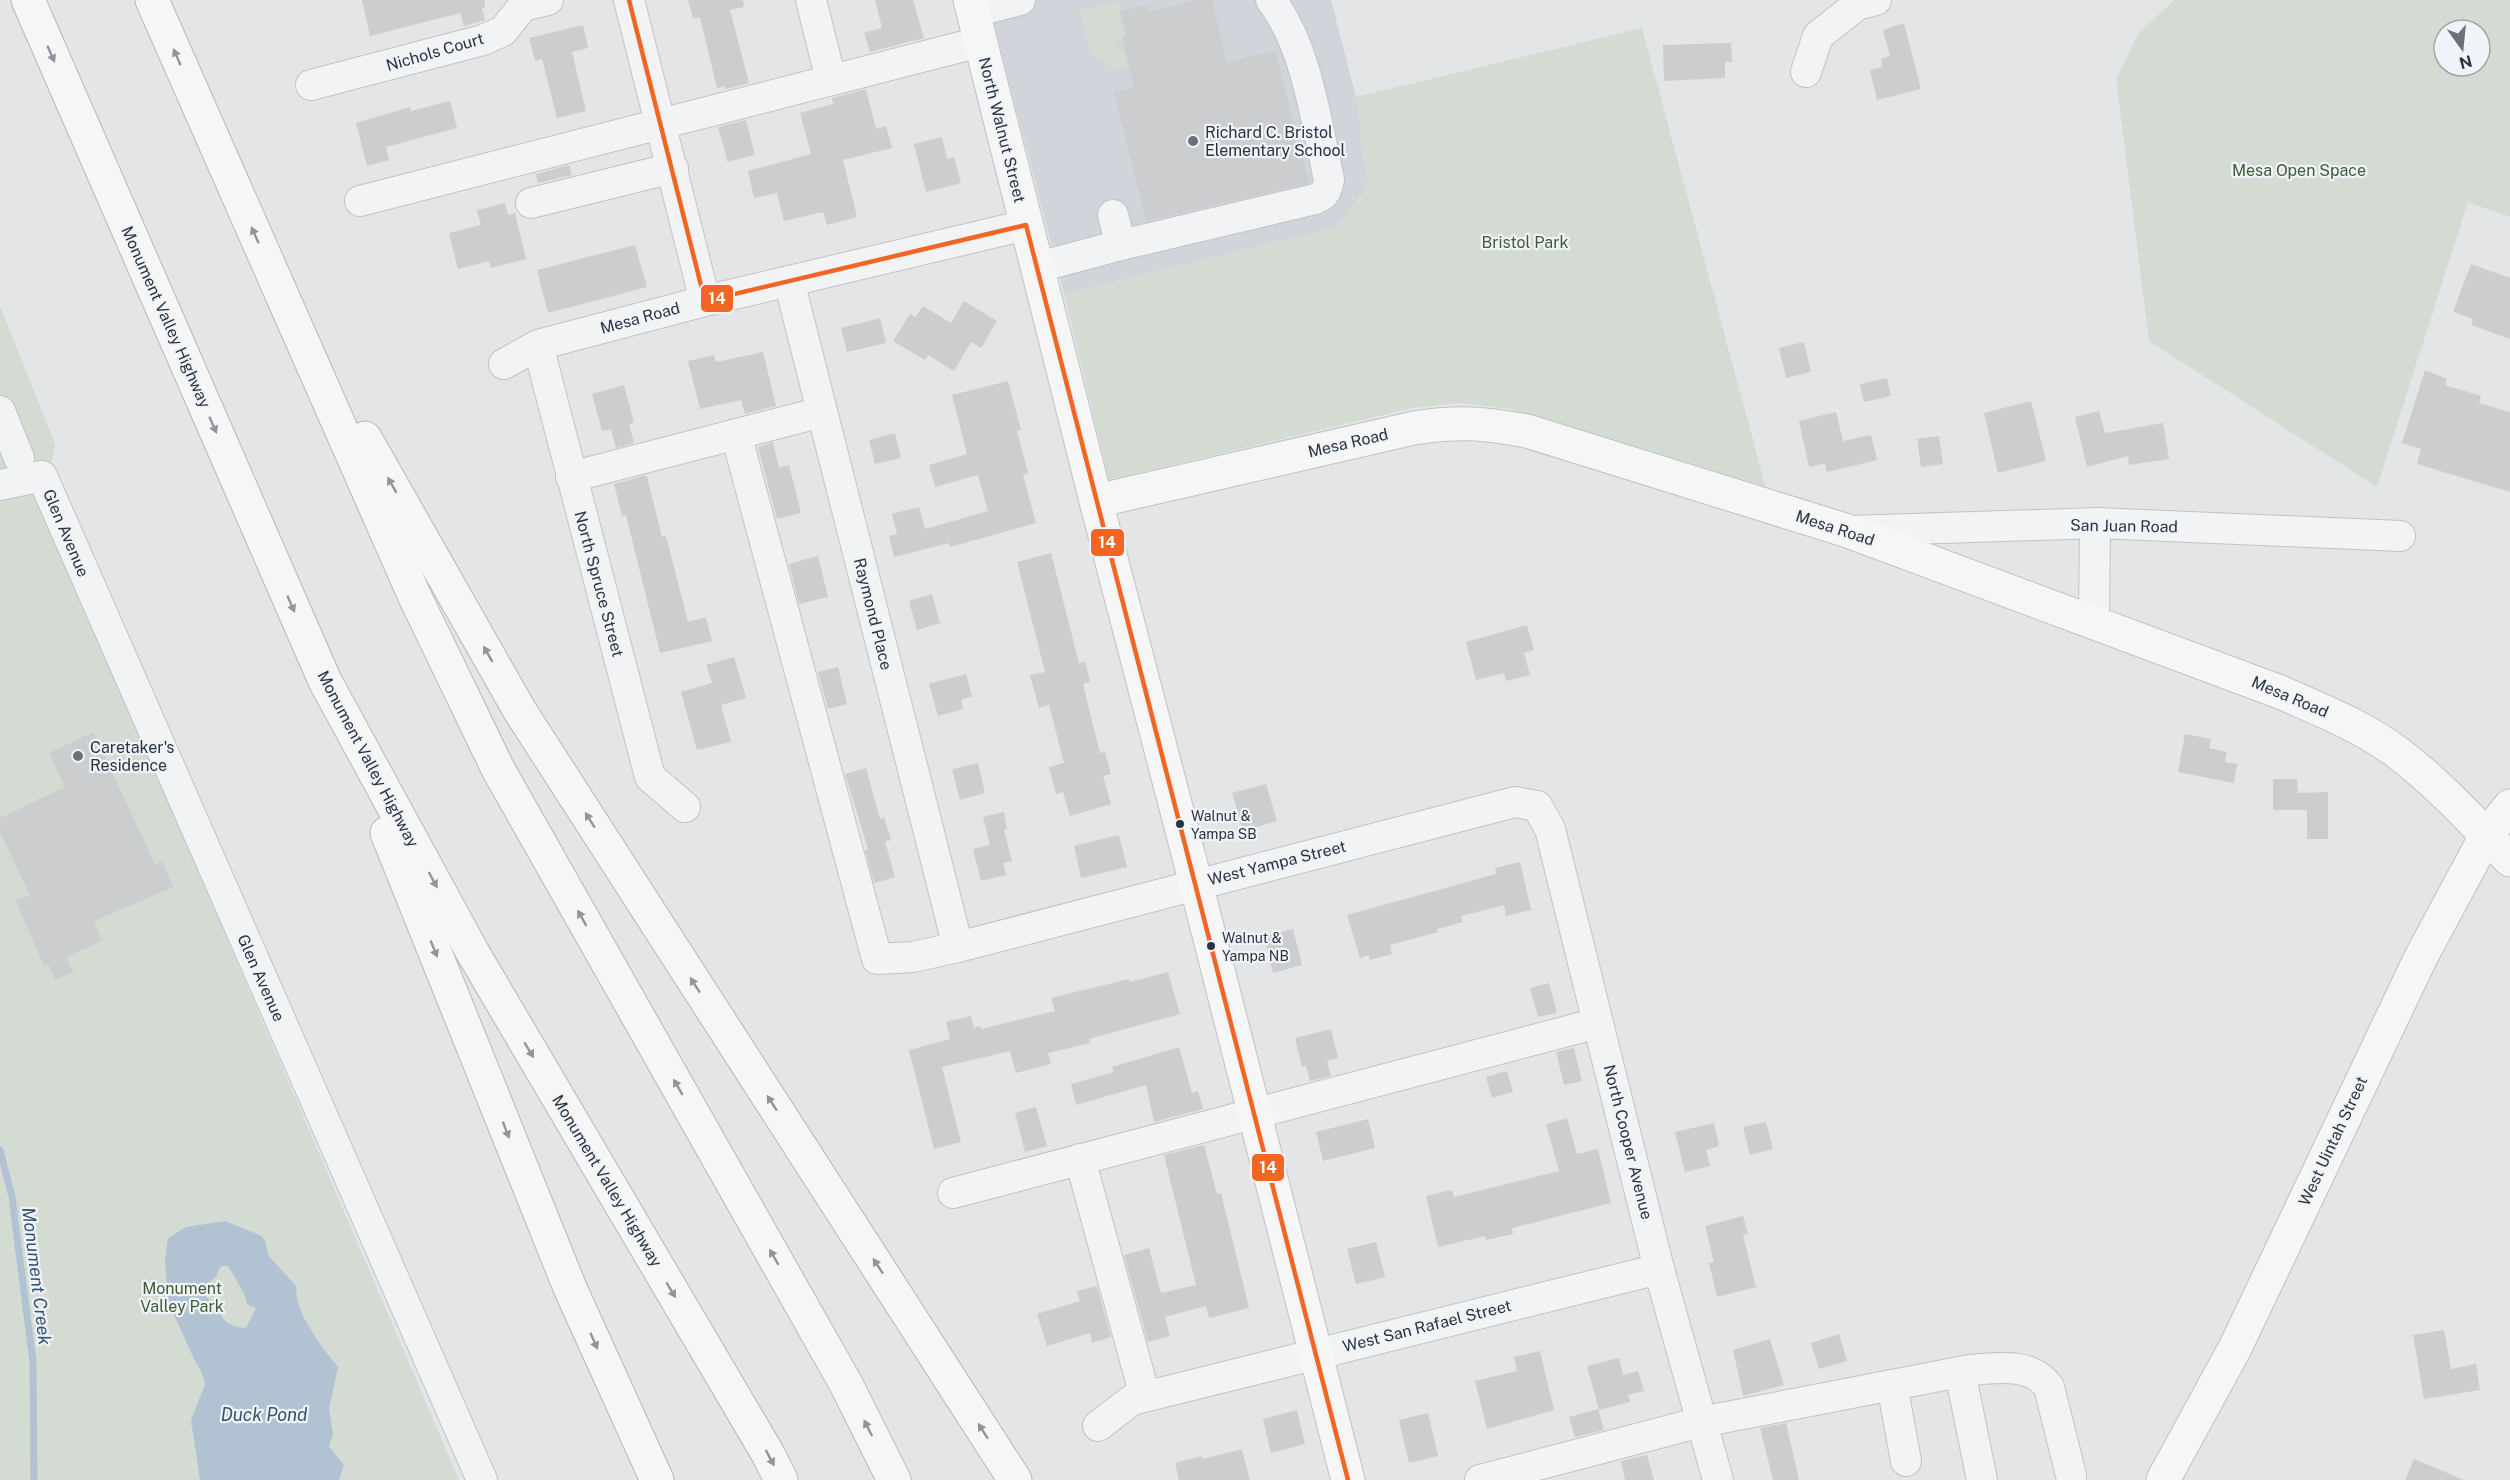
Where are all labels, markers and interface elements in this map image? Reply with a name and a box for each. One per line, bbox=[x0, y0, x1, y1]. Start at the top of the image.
north arrow bbox=[2432, 18, 2492, 78]
street label: Nichols Court bbox=[384, 29, 486, 75]
one-way arrow bbox=[46, 45, 56, 63]
one-way arrow bbox=[172, 48, 181, 65]
text: N bbox=[2457, 51, 2474, 73]
street label: North Walnut Street bbox=[975, 55, 1029, 205]
place label: Richard C. Bristol Elementary School bbox=[1205, 123, 1346, 160]
marker: Richard C. Bristol Elementary School bbox=[1186, 134, 1200, 148]
park label: Mesa Open Space bbox=[2232, 161, 2366, 180]
street label: Monument Valley Highway bbox=[117, 223, 215, 411]
one-way arrow bbox=[250, 226, 260, 244]
park label: Bristol Park bbox=[1482, 233, 1568, 252]
line badge: 14 bbox=[700, 284, 734, 313]
text: 14 bbox=[708, 289, 726, 308]
street label: Mesa Road bbox=[598, 298, 682, 338]
one-way arrow bbox=[209, 416, 218, 434]
street label: Mesa Road bbox=[1306, 425, 1390, 461]
one-way arrow bbox=[387, 476, 397, 493]
street label: Glen Avenue bbox=[39, 486, 93, 580]
street label: Mesa Road bbox=[1793, 506, 1877, 550]
street label: North Spruce Street bbox=[570, 509, 628, 659]
street label: San Juan Road bbox=[2070, 516, 2178, 536]
line badge: 14 bbox=[1090, 528, 1125, 557]
text: 14 bbox=[1098, 533, 1116, 552]
street label: Raymond Place bbox=[850, 556, 896, 672]
one-way arrow bbox=[286, 595, 296, 613]
one-way arrow bbox=[483, 645, 493, 662]
street label: Monument Valley Highway bbox=[313, 668, 423, 851]
street label: Mesa Road bbox=[2249, 672, 2331, 722]
place label: Caretaker's Residence bbox=[90, 738, 174, 775]
marker: Caretaker's Residence bbox=[71, 749, 85, 763]
place label: Walnut & Yampa SB bbox=[1191, 808, 1257, 842]
one-way arrow bbox=[584, 813, 596, 829]
marker: Walnut & Yampa SB bbox=[1174, 818, 1186, 830]
street label: West Yampa Street bbox=[1206, 837, 1348, 889]
one-way arrow bbox=[428, 872, 438, 889]
one-way arrow bbox=[576, 910, 587, 926]
place label: Walnut & Yampa NB bbox=[1222, 930, 1289, 964]
street label: Glen Avenue bbox=[233, 932, 289, 1024]
marker: Walnut & Yampa NB bbox=[1205, 940, 1217, 952]
one-way arrow bbox=[429, 941, 439, 959]
one-way arrow bbox=[690, 976, 701, 993]
one-way arrow bbox=[524, 1042, 535, 1058]
street label: North Cooper Avenue bbox=[1600, 1062, 1656, 1222]
street label: West Uintah Street bbox=[2295, 1073, 2371, 1209]
one-way arrow bbox=[673, 1079, 683, 1096]
street label: Monument Valley Highway bbox=[548, 1092, 666, 1271]
one-way arrow bbox=[767, 1095, 778, 1111]
one-way arrow bbox=[501, 1122, 511, 1140]
line badge: 14 bbox=[1251, 1153, 1285, 1182]
text: 14 bbox=[1259, 1158, 1277, 1177]
water label: Monument Creek bbox=[18, 1206, 56, 1346]
one-way arrow bbox=[769, 1248, 779, 1265]
one-way arrow bbox=[873, 1258, 884, 1275]
park label: Monument Valley Park bbox=[140, 1279, 224, 1316]
one-way arrow bbox=[666, 1282, 677, 1298]
street label: West San Rafael Street bbox=[1341, 1296, 1513, 1356]
one-way arrow bbox=[589, 1332, 599, 1350]
water label: Duck Pond bbox=[221, 1404, 308, 1425]
one-way arrow bbox=[863, 1419, 873, 1436]
one-way arrow bbox=[978, 1423, 989, 1439]
one-way arrow bbox=[765, 1450, 775, 1467]

